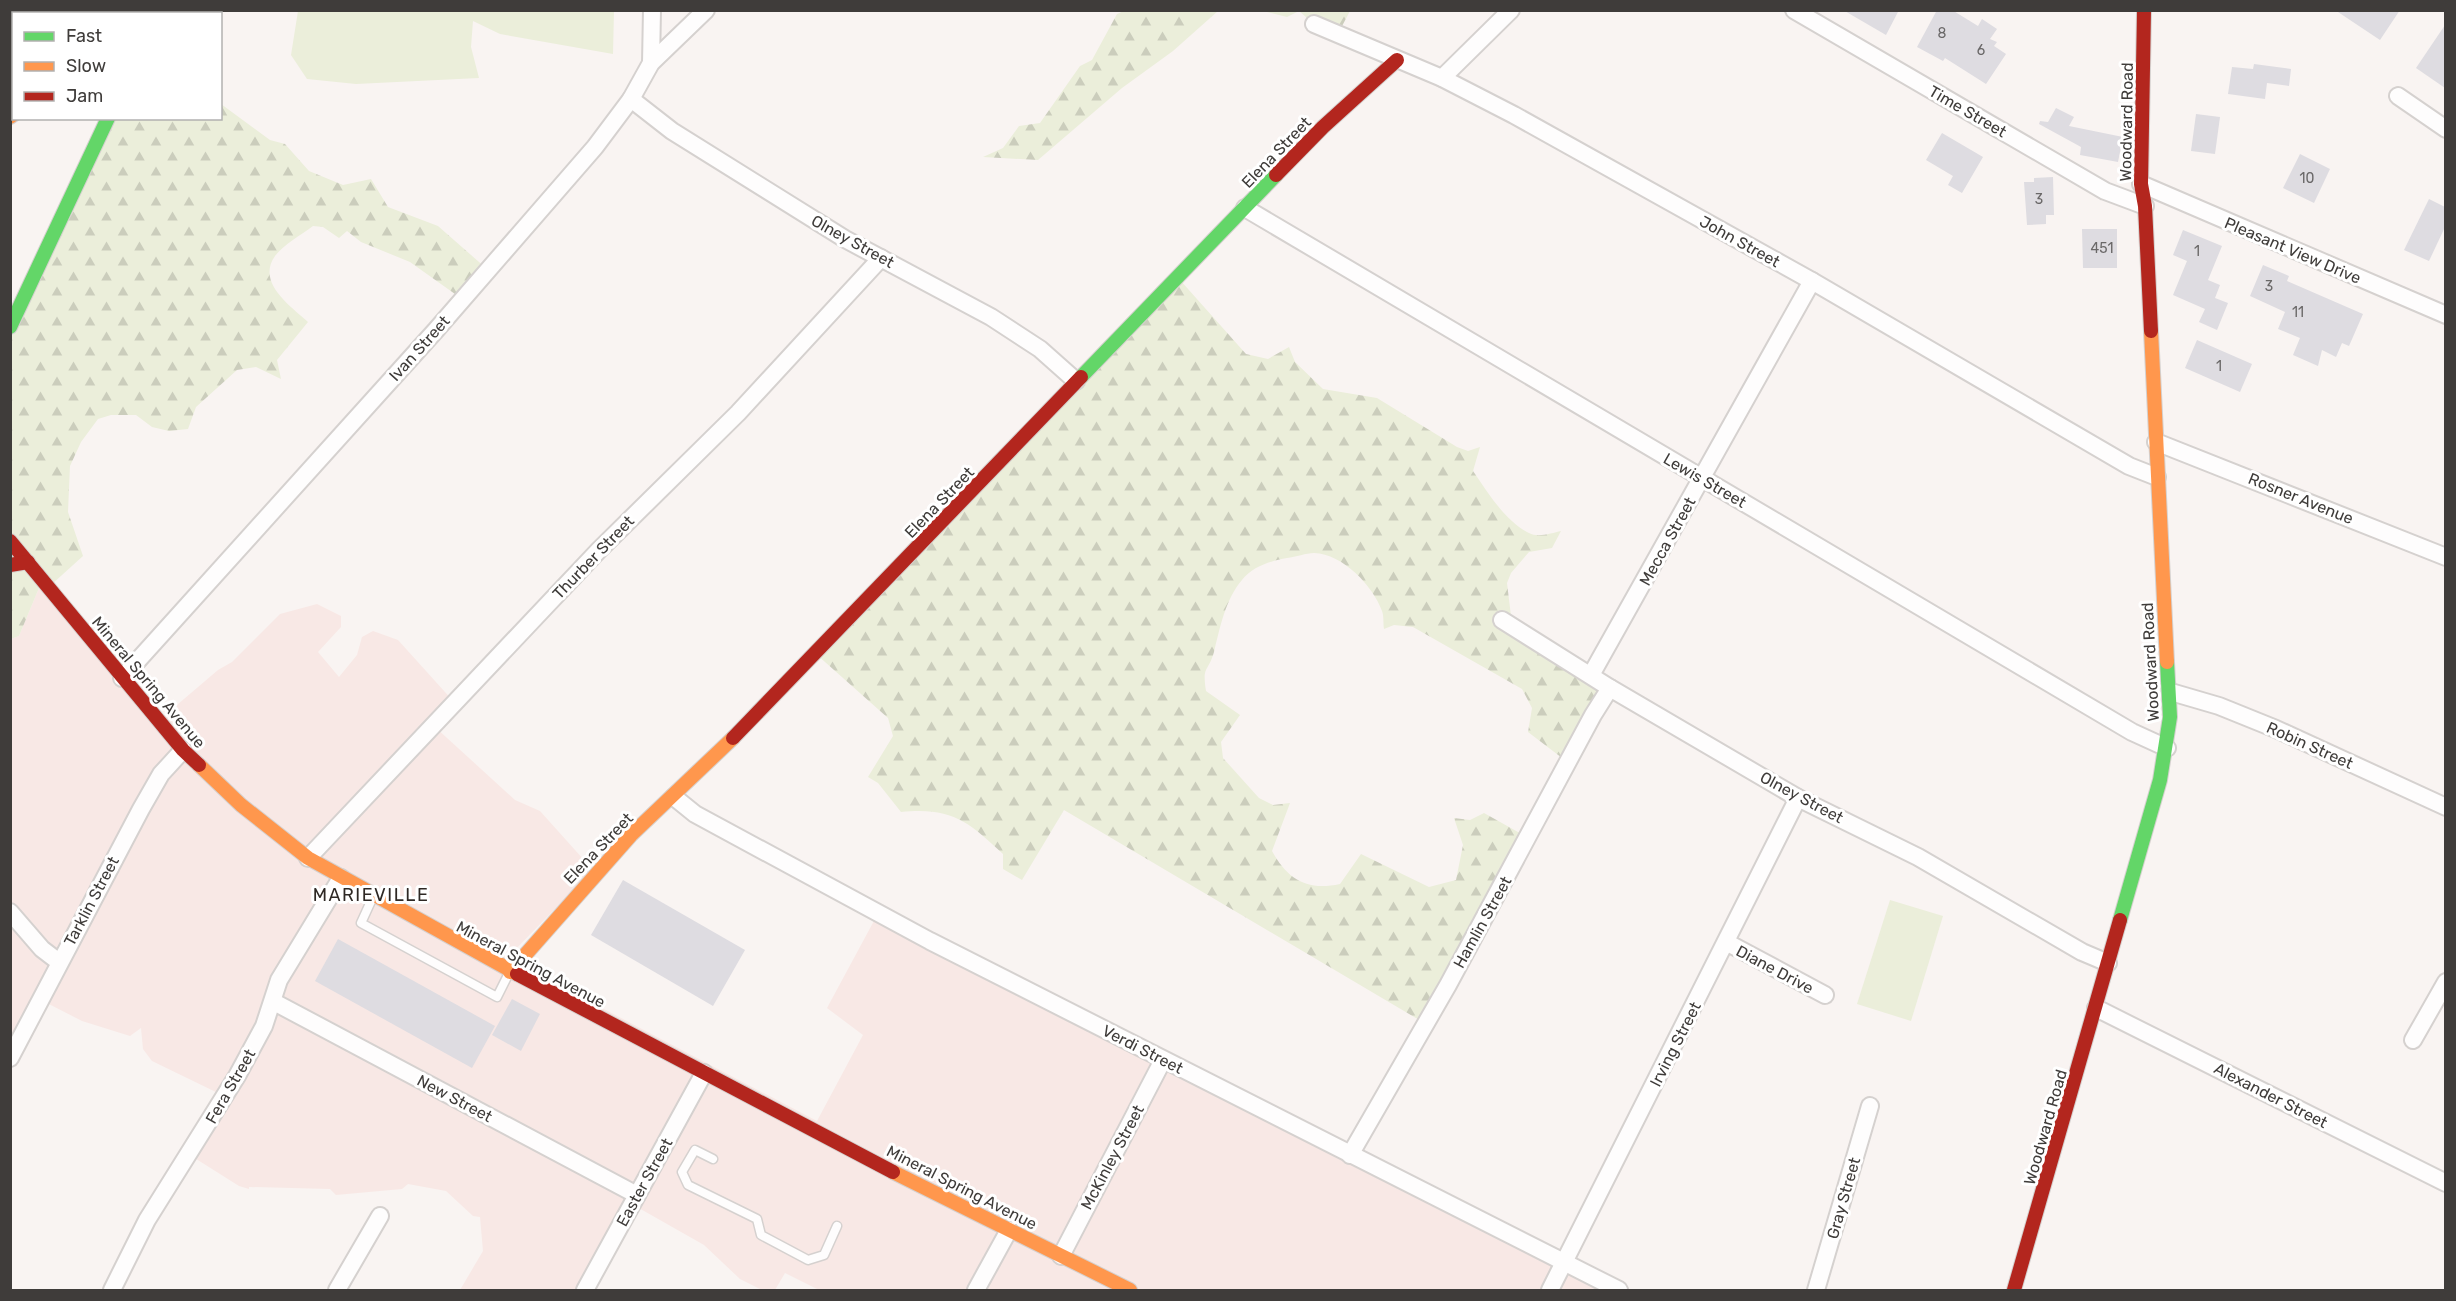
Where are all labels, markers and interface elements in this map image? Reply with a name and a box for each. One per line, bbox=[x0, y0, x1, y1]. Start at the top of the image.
legend bbox=[12, 12, 222, 120]
text: Fast bbox=[66, 25, 102, 47]
house number: 8 bbox=[1938, 25, 1947, 42]
house number: 6 bbox=[1977, 42, 1985, 59]
text: Slow bbox=[66, 55, 106, 77]
street label: Woodward Road bbox=[2116, 62, 2137, 182]
street label: Time Street bbox=[1926, 82, 2010, 141]
text: Jam bbox=[66, 85, 103, 107]
street label: Elena Street bbox=[1238, 113, 1315, 192]
house number: 10 bbox=[2300, 170, 2315, 187]
house number: 3 bbox=[2035, 191, 2043, 208]
street label: Olney Street bbox=[808, 211, 897, 272]
street label: John Street bbox=[1696, 212, 1783, 271]
street label: Pleasant View Drive bbox=[2222, 213, 2364, 288]
house number: 451 bbox=[2091, 240, 2113, 257]
house number: 1 bbox=[2194, 243, 2200, 260]
house number: 3 bbox=[2265, 278, 2273, 295]
house number: 11 bbox=[2292, 304, 2304, 321]
street label: Ivan Street bbox=[385, 312, 454, 385]
house number: 1 bbox=[2216, 358, 2222, 375]
street label: Lewis Street bbox=[1660, 449, 1750, 512]
street label: Elena Street bbox=[901, 463, 978, 542]
street label: Rosner Avenue bbox=[2245, 469, 2356, 528]
street label: Mecca Street bbox=[1635, 494, 1700, 589]
street label: Thurber Street bbox=[549, 512, 638, 603]
street label: Woodward Road bbox=[2138, 602, 2163, 722]
street label: Mineral Spring Avenue bbox=[88, 613, 209, 752]
street label: Robin Street bbox=[2264, 718, 2356, 773]
street label: Olney Street bbox=[1757, 768, 1847, 827]
street label: Elena Street bbox=[560, 809, 637, 888]
street label: Tarklin Street bbox=[60, 853, 123, 949]
street label: Hamlin Street bbox=[1449, 873, 1516, 972]
district label: MARIEVILLE bbox=[313, 884, 429, 906]
street label: Mineral Spring Avenue bbox=[453, 917, 609, 1012]
street label: Diane Drive bbox=[1733, 941, 1817, 998]
street label: Irving Street bbox=[1646, 999, 1705, 1090]
street label: Verdi Street bbox=[1099, 1021, 1186, 1078]
street label: Fera Street bbox=[201, 1046, 259, 1127]
street label: Alexander Street bbox=[2211, 1059, 2331, 1132]
street label: Woodward Road bbox=[2020, 1067, 2071, 1187]
street label: New Street bbox=[414, 1071, 496, 1126]
street label: McKinley Street bbox=[1077, 1102, 1148, 1213]
street label: Easter Street bbox=[612, 1135, 676, 1230]
street label: Mineral Spring Avenue bbox=[883, 1141, 1040, 1234]
street label: Gray Street bbox=[1823, 1155, 1864, 1241]

